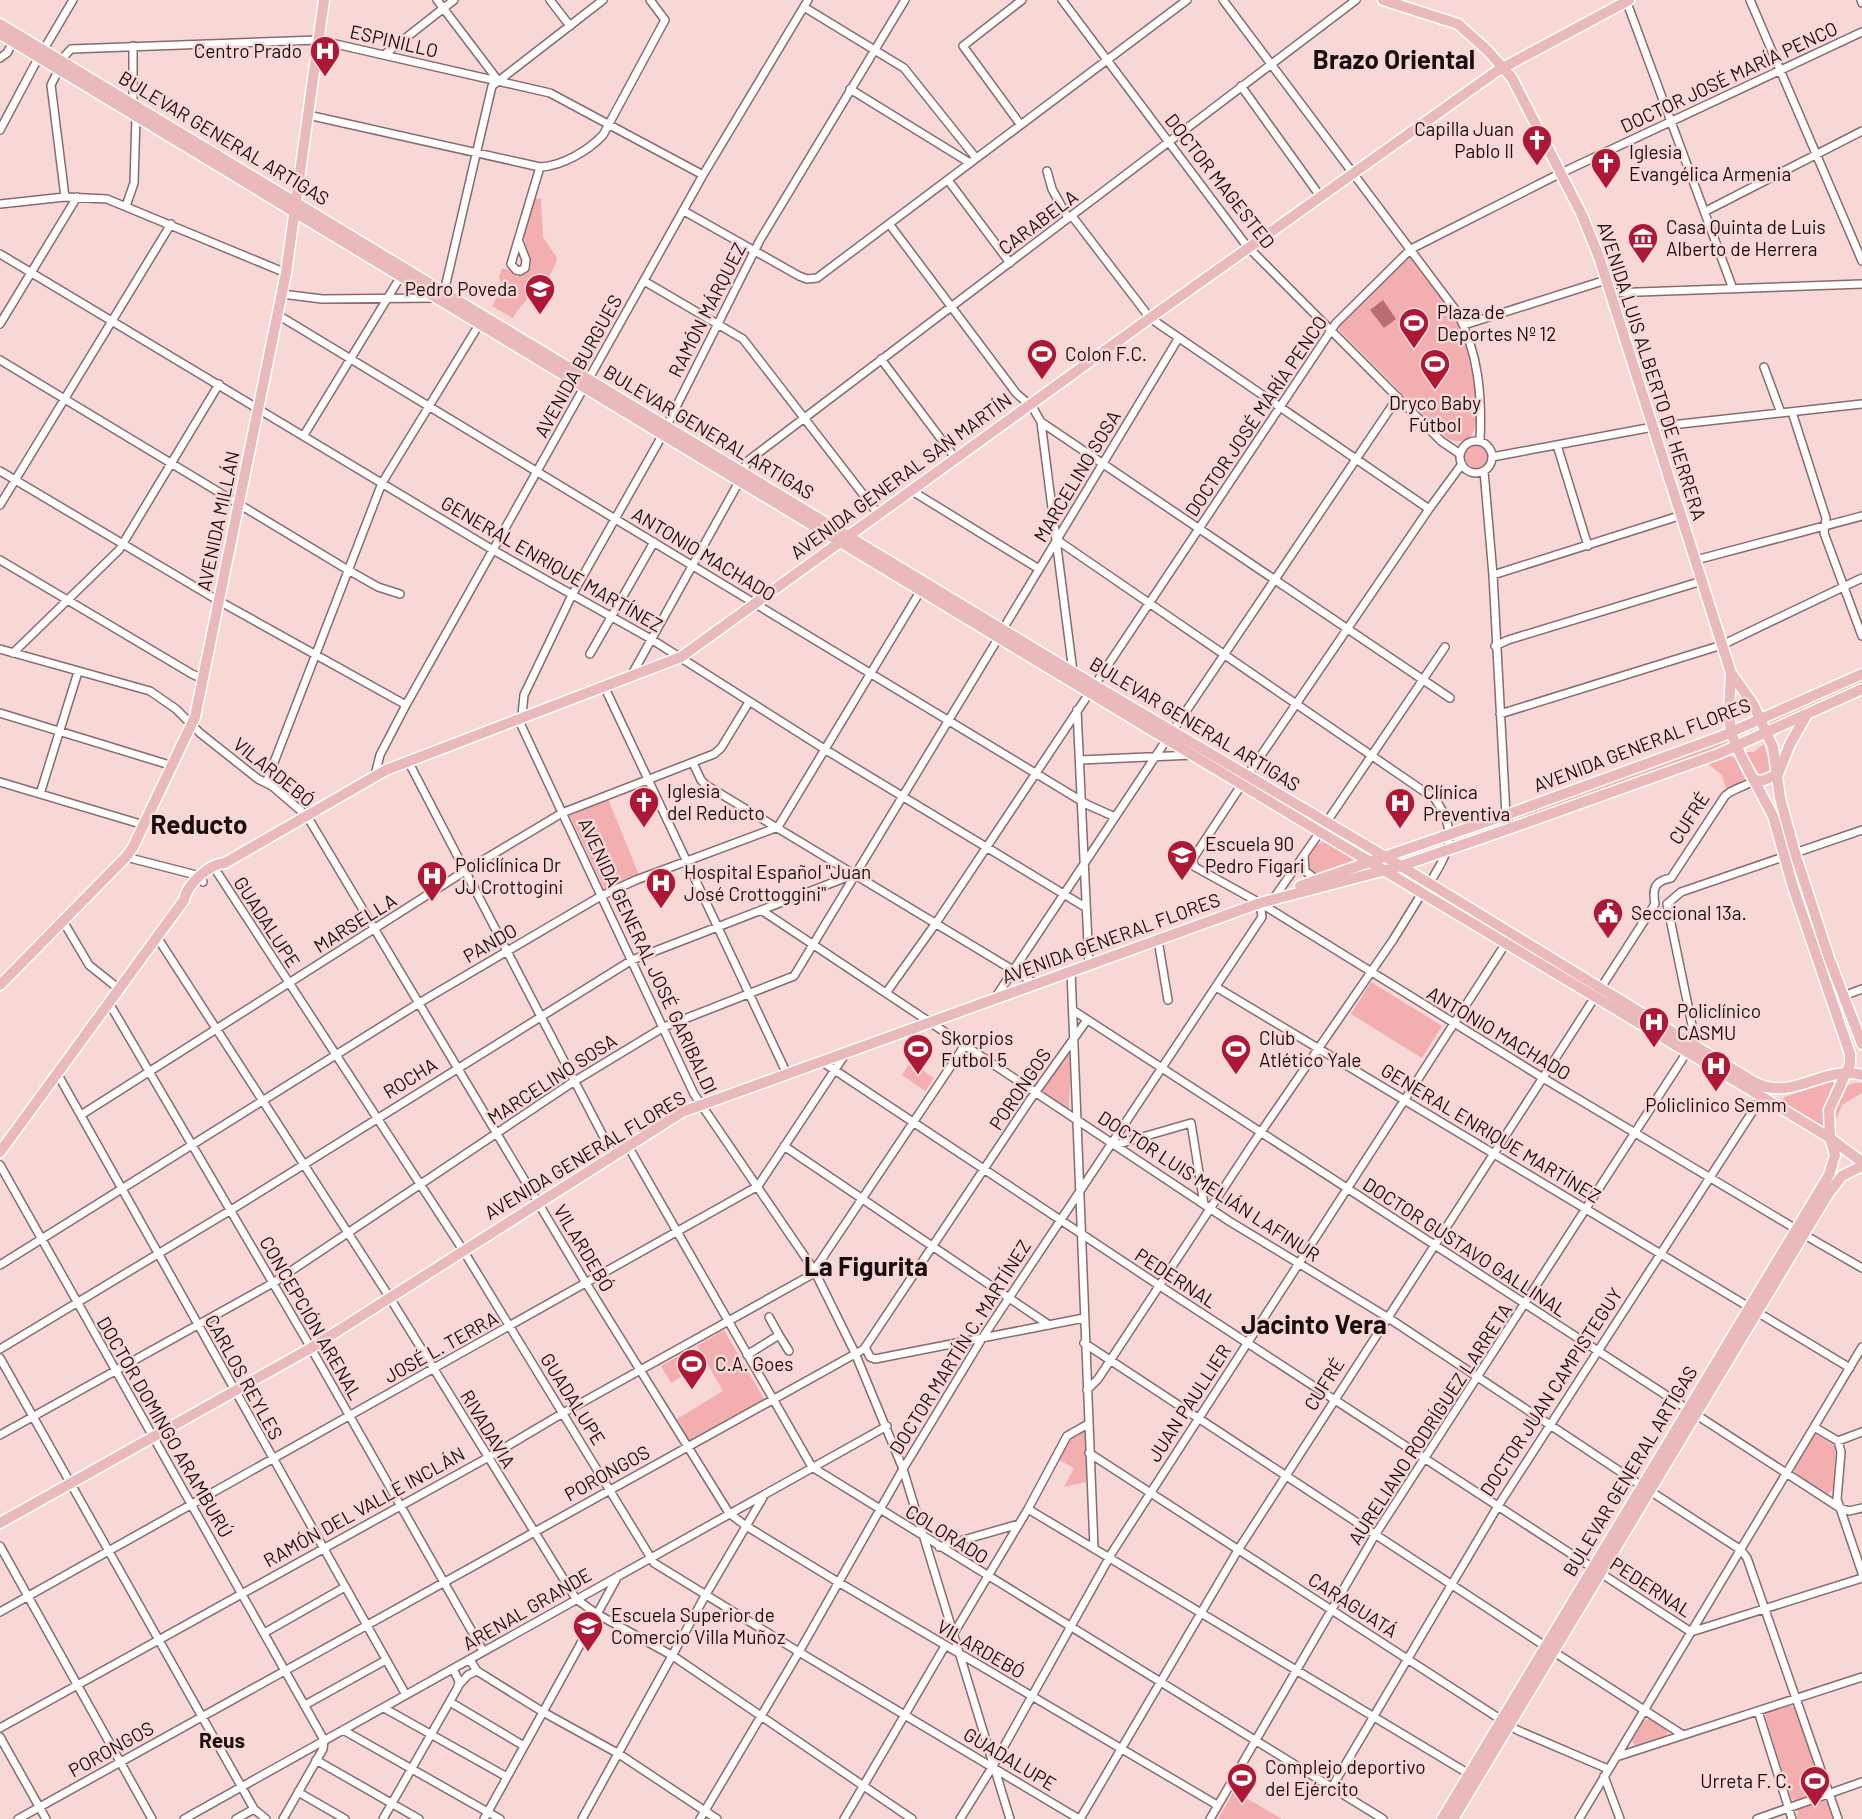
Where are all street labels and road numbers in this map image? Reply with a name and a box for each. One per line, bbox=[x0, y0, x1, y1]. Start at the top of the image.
street label: DOCTOR JOSÉ MARÍA PENCO bbox=[1617, 16, 1841, 137]
street label: ESPINILLO bbox=[348, 19, 440, 62]
street label: BULEVAR GENERAL ARTIGAS bbox=[115, 66, 334, 210]
street label: DOCTOR MAGESTED bbox=[1161, 109, 1280, 253]
street label: CARABELA bbox=[993, 184, 1082, 259]
street label: AVENIDA LUIS ALBERTO DE HERRERA bbox=[1593, 219, 1712, 523]
street label: RAMÓN MÁRQUEZ bbox=[663, 239, 750, 381]
street label: AVENIDA BURGUES bbox=[529, 290, 626, 441]
street label: DOCTOR JOSÉ MARÍA PENCO bbox=[1180, 311, 1331, 520]
street label: BULEVAR GENERAL ARTIGAS bbox=[600, 360, 819, 504]
street label: AVENIDA GENERAL SAN MARTÍN bbox=[786, 388, 1016, 564]
street label: MARCELINO SOSA bbox=[1028, 406, 1125, 546]
street label: AVENIDA MILLÁN bbox=[191, 449, 244, 593]
street label: GENERAL ENRIQUE MARTÍNEZ bbox=[437, 491, 667, 637]
street label: ANTONIO MACHADO bbox=[628, 502, 780, 606]
street label: BULEVAR GENERAL ARTIGAS bbox=[1086, 652, 1305, 796]
street label: AVENIDA GENERAL FLORES bbox=[1530, 692, 1754, 797]
street label: VILARDEBÓ bbox=[229, 732, 320, 811]
street label: CUFRÉ bbox=[1663, 787, 1714, 848]
street label: AVENIDA GENERAL JOSÉ GARIBALDI bbox=[574, 814, 723, 1098]
street label: GUADALUPE bbox=[229, 872, 305, 972]
street label: AVENIDA GENERAL FLORES bbox=[999, 887, 1223, 988]
street label: MARSELLA bbox=[309, 888, 400, 957]
street label: PANDO bbox=[459, 918, 521, 967]
street label: ANTONIO MACHADO bbox=[1423, 981, 1575, 1085]
street label: MARCELINO SOSA bbox=[483, 1028, 621, 1129]
street label: PORONGOS bbox=[984, 1043, 1055, 1134]
street label: ROCHA bbox=[379, 1052, 441, 1103]
street label: GENERAL ENRIQUE MARTÍNEZ bbox=[1377, 1058, 1605, 1207]
street label: AVENIDA GENERAL FLORES bbox=[480, 1085, 690, 1224]
street label: DOCTOR LUIS MELIÁN LAFINUR bbox=[1094, 1105, 1324, 1266]
street label: DOCTOR GUSTAVO GALLINAL bbox=[1359, 1172, 1572, 1321]
street label: VILARDEBÓ bbox=[549, 1200, 619, 1296]
street label: CONCEPCIÓN ARENAL bbox=[255, 1232, 368, 1404]
street label: DOCTOR MARTÍN C. MARTÍNEZ bbox=[884, 1235, 1035, 1458]
street label: PEDERNAL bbox=[1131, 1243, 1222, 1313]
street label: DOCTOR JUAN CAMPISTEGUY bbox=[1475, 1283, 1627, 1500]
street label: AURELIANO RODRÍGUEZ LARRETA bbox=[1343, 1299, 1516, 1549]
street label: JOSÉ L. TERRA bbox=[380, 1306, 502, 1387]
street label: CARLOS REYLES bbox=[201, 1310, 288, 1443]
street label: DOCTOR DOMINGO ARAMBURÚ bbox=[93, 1312, 238, 1541]
street label: JUAN PAULLIER bbox=[1142, 1340, 1235, 1466]
street label: GUADALUPE bbox=[536, 1349, 611, 1449]
street label: CUFRÉ bbox=[1299, 1353, 1349, 1414]
street label: BULEVAR GENERAL ARTIGAS bbox=[1558, 1361, 1702, 1580]
street label: RIVADAVIA bbox=[456, 1385, 521, 1472]
street label: PORONGOS bbox=[560, 1440, 653, 1505]
street label: RAMÓN DEL VALLE INCLÁN bbox=[259, 1442, 469, 1572]
street label: COLORADO bbox=[902, 1499, 993, 1568]
street label: PEDERNAL bbox=[1606, 1552, 1697, 1622]
street label: ARENAL GRANDE bbox=[458, 1562, 595, 1655]
street label: CARAGUATÁ bbox=[1304, 1567, 1402, 1642]
street label: VILARDEBÓ bbox=[933, 1614, 1029, 1683]
street label: PORONGOS bbox=[64, 1716, 157, 1781]
street label: GUADALUPE bbox=[960, 1722, 1061, 1795]

